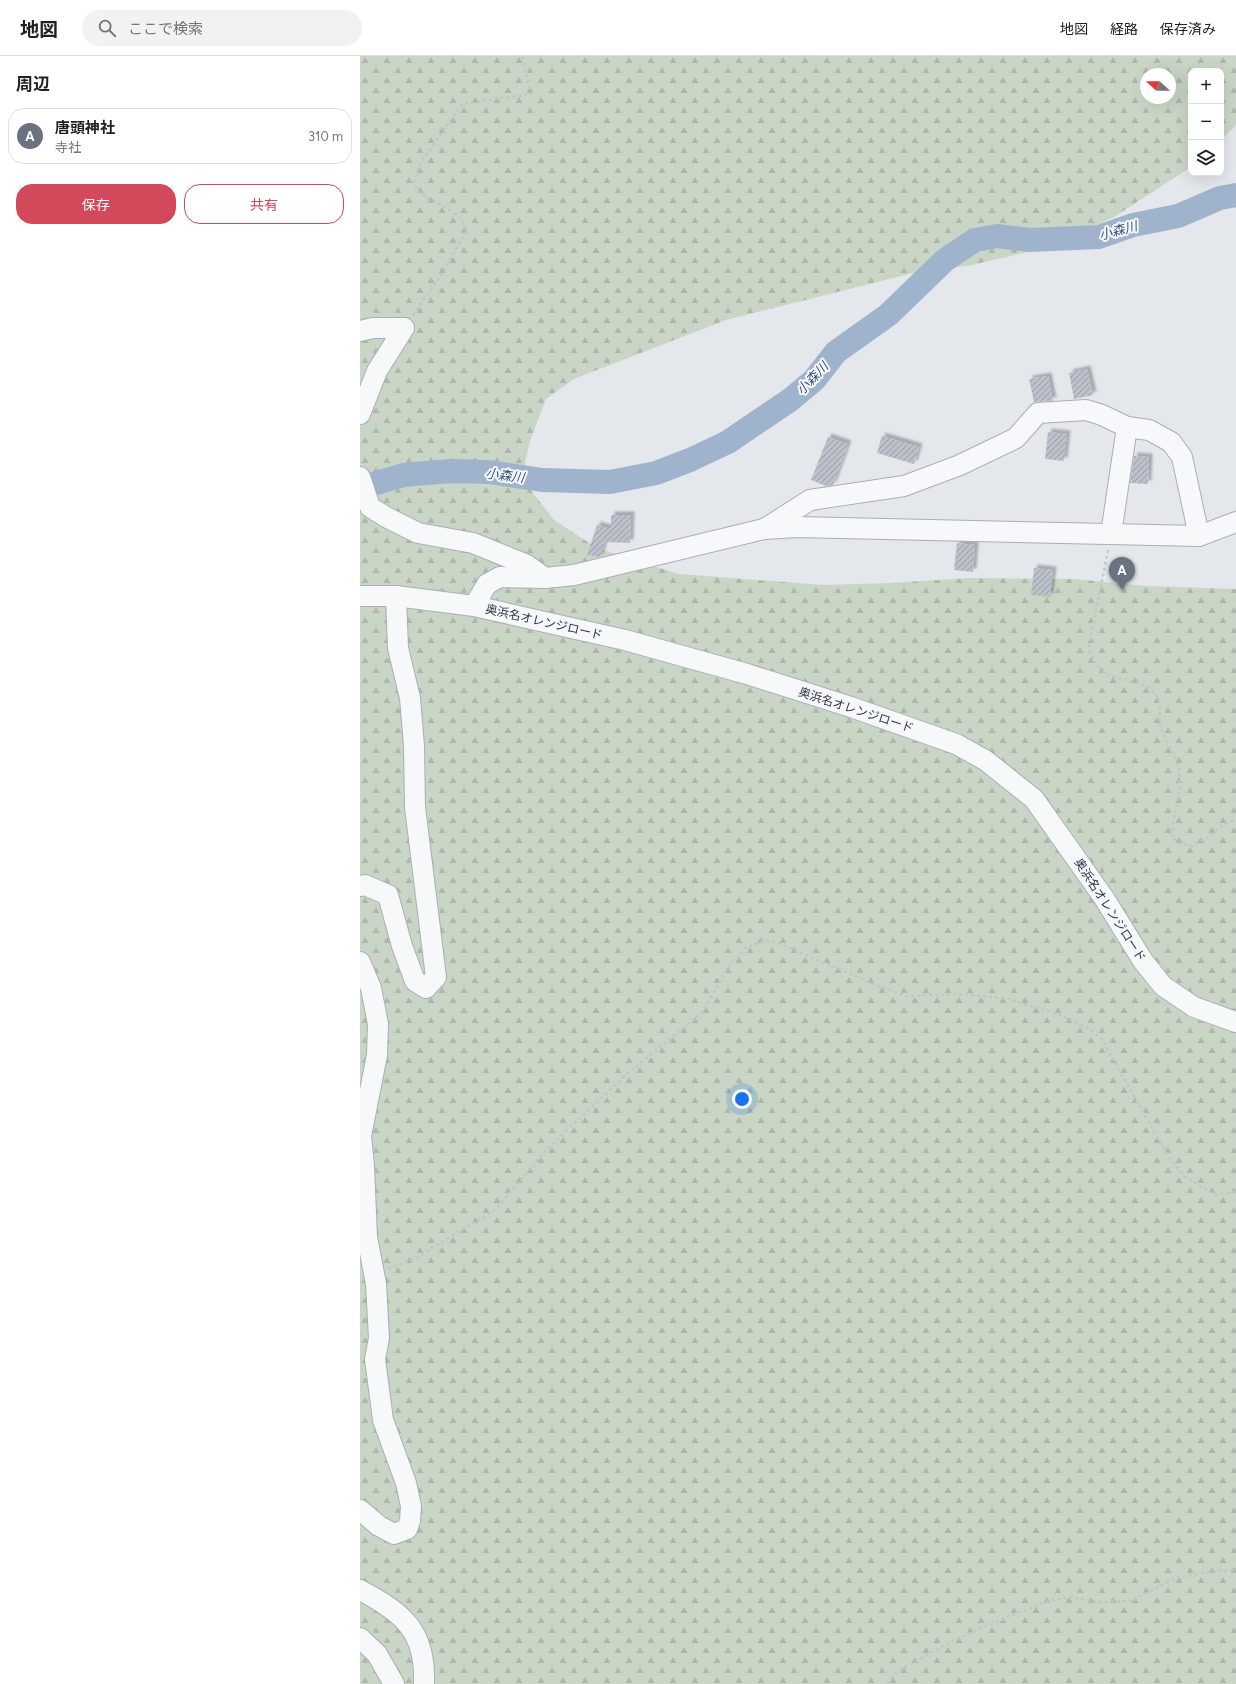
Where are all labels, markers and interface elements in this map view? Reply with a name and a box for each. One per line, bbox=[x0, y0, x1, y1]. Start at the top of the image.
search box bbox=[82, 10, 362, 46]
icon: search bbox=[96, 17, 118, 39]
text: 地図 bbox=[20, 18, 58, 41]
text: ここで検索 bbox=[128, 20, 203, 38]
text: 地図 bbox=[1060, 21, 1088, 38]
text: 経路 bbox=[1110, 21, 1138, 38]
text: 保存済み bbox=[1160, 21, 1216, 38]
north arrow bbox=[1140, 68, 1176, 104]
map controls bbox=[1188, 68, 1224, 176]
button: + bbox=[1188, 68, 1224, 104]
text: 周辺 bbox=[16, 74, 50, 94]
button: − bbox=[1188, 104, 1224, 140]
text: 唐頭神社 bbox=[55, 119, 115, 137]
text: A bbox=[25, 129, 35, 144]
text: 310 m bbox=[308, 129, 343, 144]
text: 寺社 bbox=[55, 140, 81, 155]
button: layers bbox=[1188, 140, 1224, 176]
button: 保存 bbox=[16, 184, 176, 224]
button: 共有 bbox=[184, 184, 344, 224]
water label: 小森川 bbox=[1097, 218, 1141, 243]
water label: 小森川 bbox=[793, 358, 833, 398]
water label: 小森川 bbox=[485, 466, 527, 486]
pin: A bbox=[1109, 557, 1135, 590]
street label: 奥浜名オレンジロード bbox=[484, 602, 604, 642]
street label: 奥浜名オレンジロード bbox=[797, 685, 915, 735]
street label: 奥浜名オレンジロード bbox=[1071, 856, 1149, 964]
your location bbox=[732, 1089, 752, 1109]

